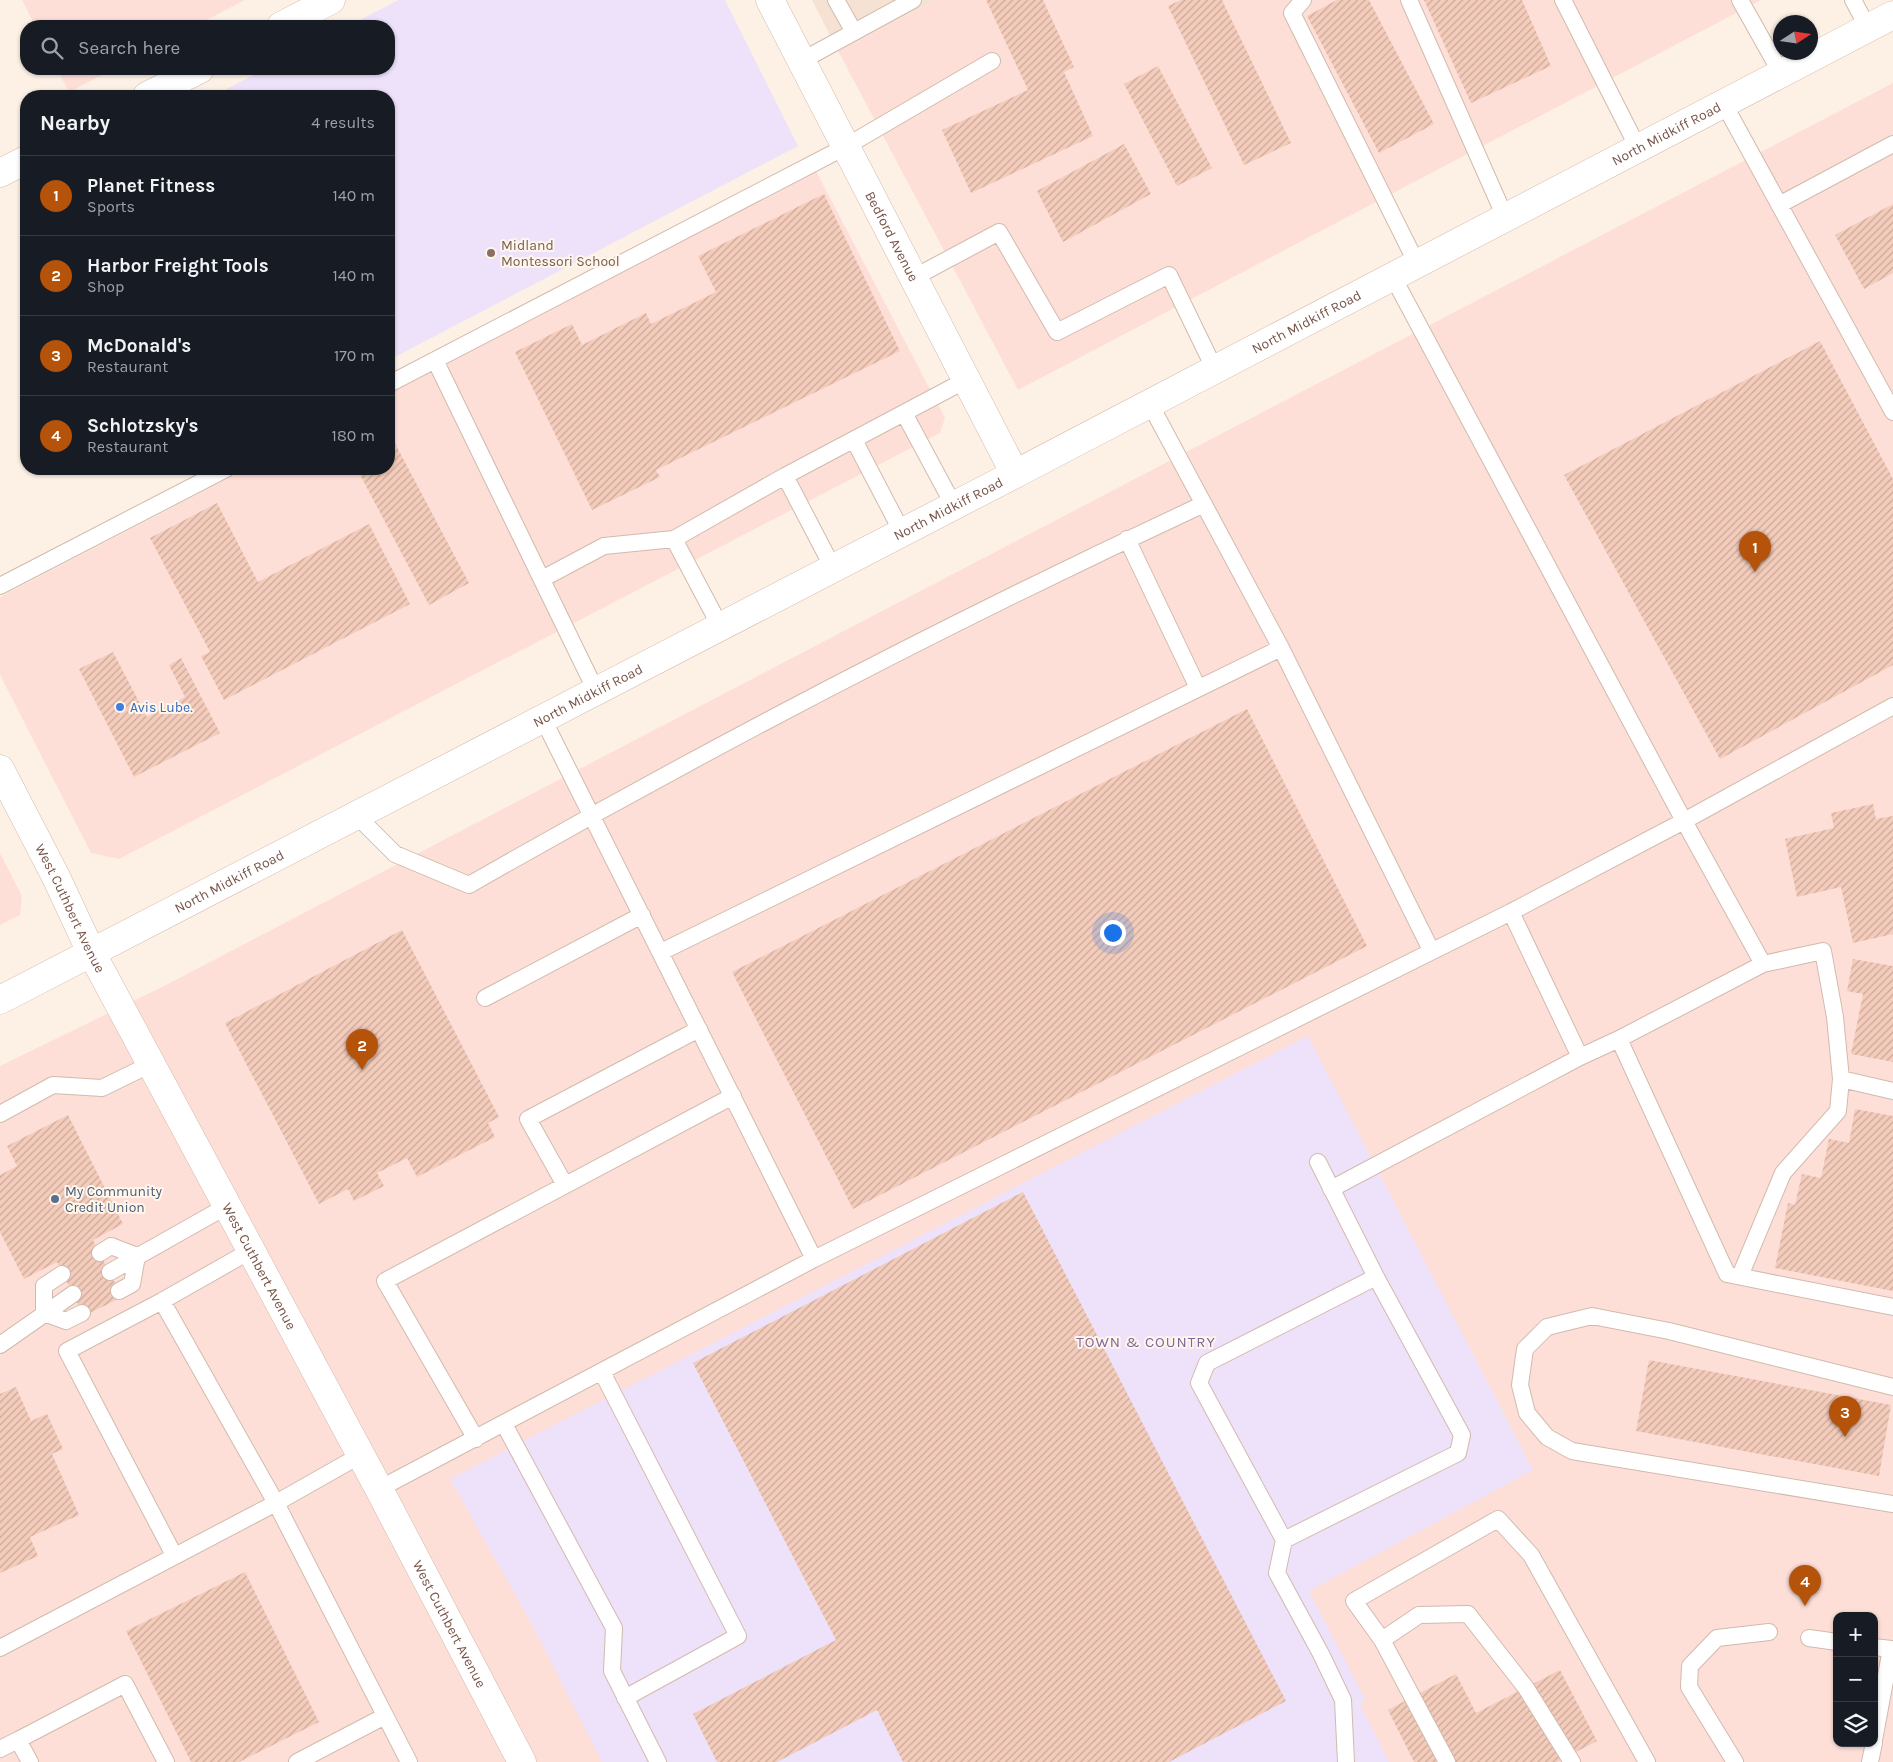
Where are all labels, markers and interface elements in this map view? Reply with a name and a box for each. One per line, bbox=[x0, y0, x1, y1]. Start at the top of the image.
north arrow bbox=[1773, 15, 1818, 60]
search box bbox=[20, 20, 395, 75]
icon: search bbox=[38, 34, 66, 62]
text: Search here bbox=[78, 37, 180, 59]
street label: North Midkiff Road bbox=[1609, 98, 1724, 169]
text: Nearby bbox=[40, 111, 110, 135]
text: 4 results bbox=[311, 113, 375, 132]
text: Planet Fitness bbox=[87, 175, 215, 197]
text: 1 bbox=[53, 186, 59, 205]
text: 140 m bbox=[333, 186, 375, 205]
street label: Bedford Avenue bbox=[862, 188, 923, 284]
text: Sports bbox=[87, 197, 135, 216]
place label: Midland Montessori School bbox=[501, 237, 620, 270]
marker: Midland Montessori School bbox=[485, 247, 497, 259]
text: Harbor Freight Tools bbox=[87, 255, 269, 277]
text: 2 bbox=[51, 266, 61, 285]
text: 140 m bbox=[333, 266, 375, 285]
text: Shop bbox=[87, 277, 124, 296]
street label: North Midkiff Road bbox=[1249, 286, 1364, 357]
text: McDonald's bbox=[87, 335, 191, 357]
text: 3 bbox=[51, 346, 61, 365]
text: 170 m bbox=[334, 346, 375, 365]
text: Restaurant bbox=[87, 357, 168, 376]
text: Schlotzsky's bbox=[87, 415, 199, 437]
text: 4 bbox=[51, 426, 61, 445]
text: 180 m bbox=[332, 426, 375, 445]
text: Restaurant bbox=[87, 437, 168, 456]
street label: North Midkiff Road bbox=[891, 473, 1006, 544]
pin: 1 bbox=[1739, 531, 1771, 572]
street label: North Midkiff Road bbox=[530, 660, 645, 731]
place label: Avis Lube. bbox=[130, 699, 193, 716]
marker: Avis Lube. bbox=[114, 701, 126, 713]
street label: West Cuthbert Avenue bbox=[32, 841, 109, 976]
street label: North Midkiff Road bbox=[171, 846, 287, 917]
your location bbox=[1100, 920, 1126, 946]
pin: 2 bbox=[346, 1029, 378, 1070]
place label: My Community Credit Union bbox=[65, 1183, 162, 1216]
marker: My Community Credit Union bbox=[49, 1193, 61, 1205]
street label: West Cuthbert Avenue bbox=[219, 1200, 300, 1333]
district label: TOWN & COUNTRY bbox=[1076, 1333, 1216, 1351]
pin: 3 bbox=[1829, 1396, 1861, 1437]
street label: West Cuthbert Avenue bbox=[409, 1557, 490, 1690]
pin: 4 bbox=[1789, 1565, 1821, 1606]
map controls bbox=[1833, 1612, 1878, 1747]
button: + bbox=[1833, 1612, 1878, 1657]
button: − bbox=[1833, 1657, 1878, 1702]
button: layers bbox=[1833, 1702, 1878, 1747]

